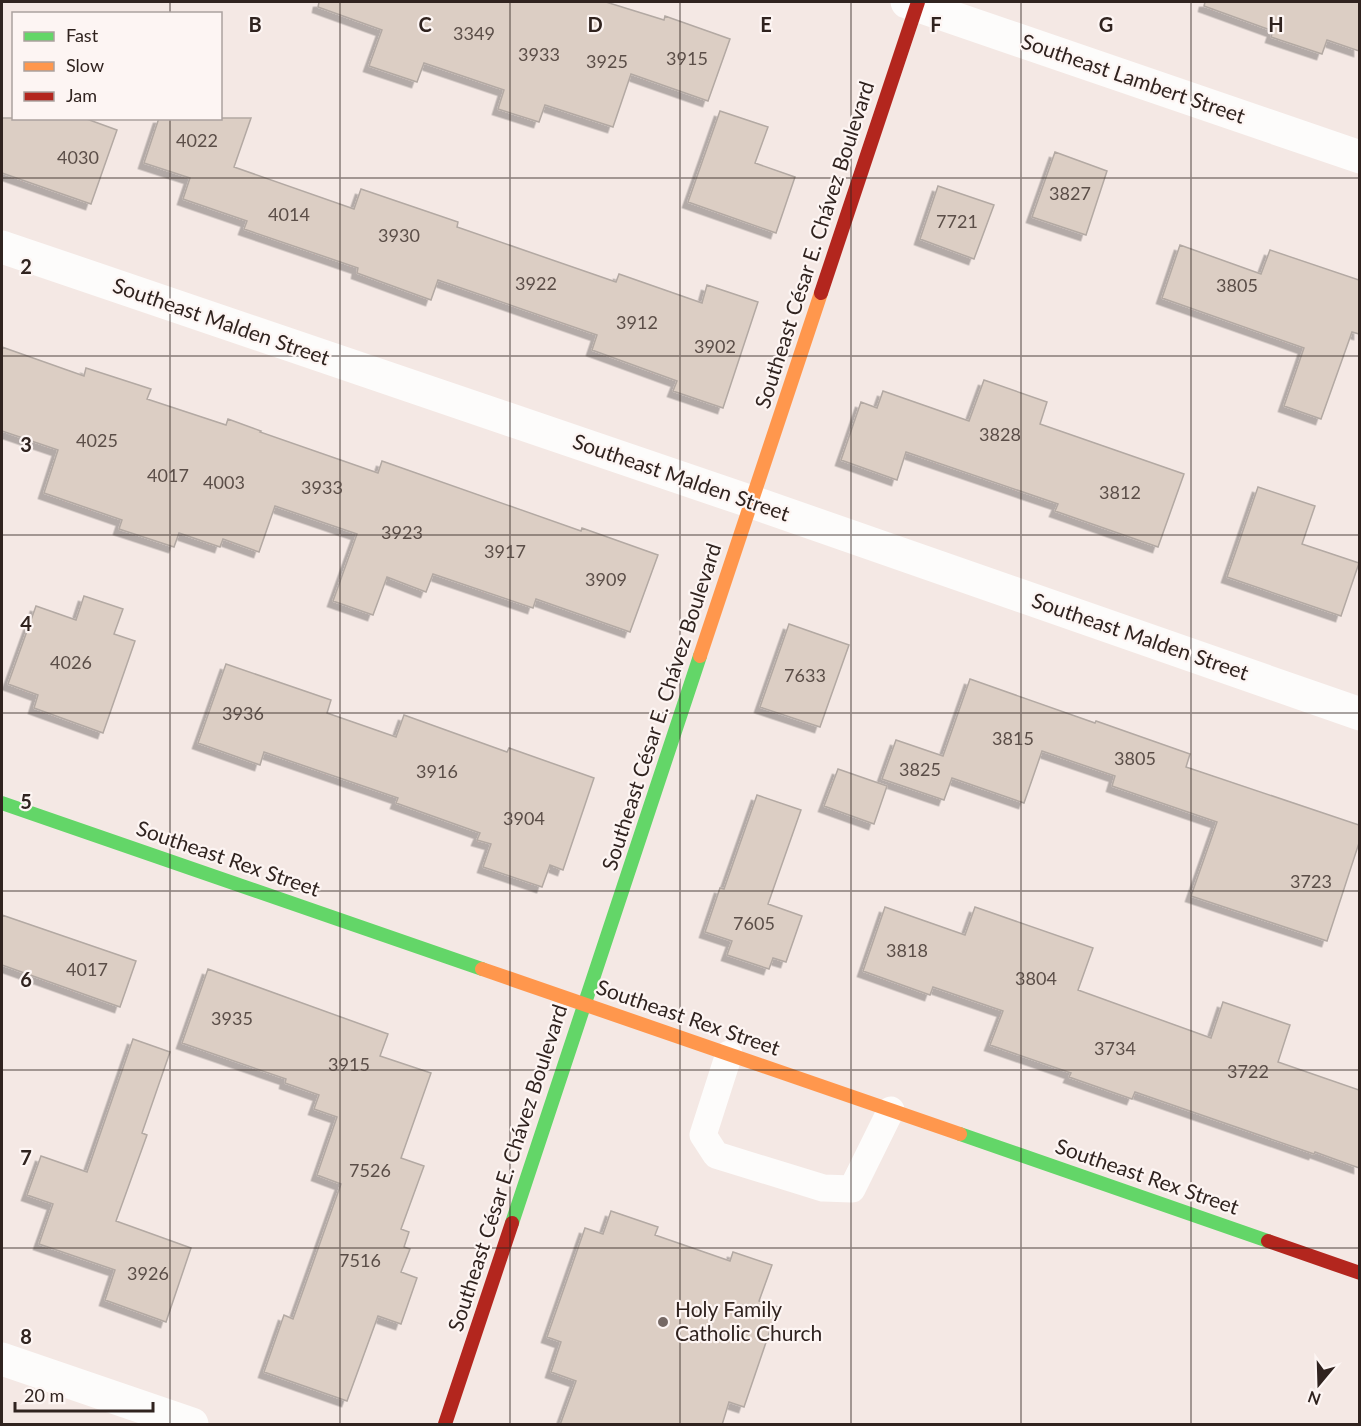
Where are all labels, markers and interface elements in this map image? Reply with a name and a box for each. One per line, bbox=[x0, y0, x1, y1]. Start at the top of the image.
legend bbox=[12, 12, 222, 120]
text: B bbox=[248, 12, 262, 36]
text: C bbox=[418, 12, 432, 36]
text: D bbox=[587, 12, 603, 36]
text: E bbox=[760, 12, 772, 36]
text: F bbox=[930, 12, 942, 36]
text: G bbox=[1099, 12, 1113, 36]
text: H bbox=[1268, 12, 1284, 36]
house number: 3349 bbox=[453, 22, 495, 44]
text: Fast bbox=[66, 24, 99, 46]
street label: Southeast Lambert Street bbox=[1018, 28, 1249, 128]
house number: 3933 bbox=[518, 43, 560, 65]
house number: 3915 bbox=[666, 47, 708, 69]
house number: 3925 bbox=[586, 50, 628, 72]
text: Slow bbox=[66, 54, 104, 76]
street label: Southeast César E. Chávez Boulevard bbox=[749, 78, 878, 411]
text: Jam bbox=[66, 84, 97, 106]
house number: 4022 bbox=[176, 129, 218, 151]
house number: 4030 bbox=[57, 146, 99, 168]
house number: 3827 bbox=[1049, 182, 1091, 204]
house number: 4014 bbox=[268, 203, 310, 225]
house number: 7721 bbox=[936, 210, 978, 232]
house number: 3930 bbox=[378, 224, 420, 246]
text: 2 bbox=[20, 254, 32, 278]
street label: Southeast Malden Street bbox=[110, 272, 334, 370]
house number: 3922 bbox=[515, 272, 557, 294]
house number: 3805 bbox=[1216, 274, 1258, 296]
house number: 3912 bbox=[616, 311, 658, 333]
house number: 3902 bbox=[694, 335, 736, 357]
house number: 3828 bbox=[979, 423, 1021, 445]
street label: Southeast Malden Street bbox=[570, 428, 794, 526]
house number: 4025 bbox=[76, 429, 118, 451]
text: 3 bbox=[20, 432, 32, 456]
house number: 4017 bbox=[147, 464, 189, 486]
house number: 4003 bbox=[203, 471, 245, 493]
house number: 3933 bbox=[301, 476, 343, 498]
house number: 3812 bbox=[1099, 481, 1141, 503]
house number: 3923 bbox=[381, 521, 423, 543]
house number: 3917 bbox=[484, 540, 526, 562]
street label: Southeast César E. Chávez Boulevard bbox=[596, 540, 725, 873]
house number: 3909 bbox=[585, 568, 627, 590]
street label: Southeast Malden Street bbox=[1029, 587, 1253, 685]
text: 4 bbox=[20, 611, 32, 635]
house number: 4026 bbox=[50, 651, 92, 673]
house number: 7633 bbox=[784, 664, 826, 686]
house number: 3936 bbox=[222, 702, 264, 724]
house number: 3815 bbox=[992, 727, 1034, 749]
house number: 3805 bbox=[1114, 747, 1156, 769]
house number: 3825 bbox=[899, 758, 941, 780]
house number: 3916 bbox=[416, 760, 458, 782]
text: 5 bbox=[20, 789, 32, 813]
house number: 3904 bbox=[503, 807, 545, 829]
street label: Southeast Rex Street bbox=[134, 814, 324, 901]
house number: 3723 bbox=[1290, 870, 1332, 892]
house number: 7605 bbox=[733, 912, 775, 934]
house number: 3818 bbox=[886, 939, 928, 961]
house number: 4017 bbox=[66, 958, 108, 980]
text: 6 bbox=[20, 967, 32, 991]
house number: 3804 bbox=[1015, 967, 1057, 989]
street label: Southeast Rex Street bbox=[594, 973, 784, 1060]
street label: Southeast César E. Chávez Boulevard bbox=[442, 1001, 571, 1334]
house number: 3935 bbox=[211, 1007, 253, 1029]
house number: 3734 bbox=[1094, 1037, 1136, 1059]
house number: 3915 bbox=[328, 1053, 370, 1075]
house number: 3722 bbox=[1227, 1060, 1269, 1082]
street label: Southeast Rex Street bbox=[1053, 1132, 1243, 1219]
text: 7 bbox=[20, 1145, 32, 1169]
house number: 7526 bbox=[349, 1159, 391, 1181]
house number: 7516 bbox=[339, 1249, 381, 1271]
house number: 3926 bbox=[127, 1262, 169, 1284]
place label: Holy Family Catholic Church bbox=[675, 1296, 822, 1345]
marker: Holy Family Catholic Church bbox=[656, 1315, 670, 1329]
text: 8 bbox=[20, 1324, 32, 1348]
north arrow bbox=[1289, 1354, 1349, 1414]
scale bar bbox=[15, 1375, 153, 1413]
text: 20 m bbox=[24, 1384, 64, 1406]
text: N bbox=[1305, 1388, 1323, 1410]

